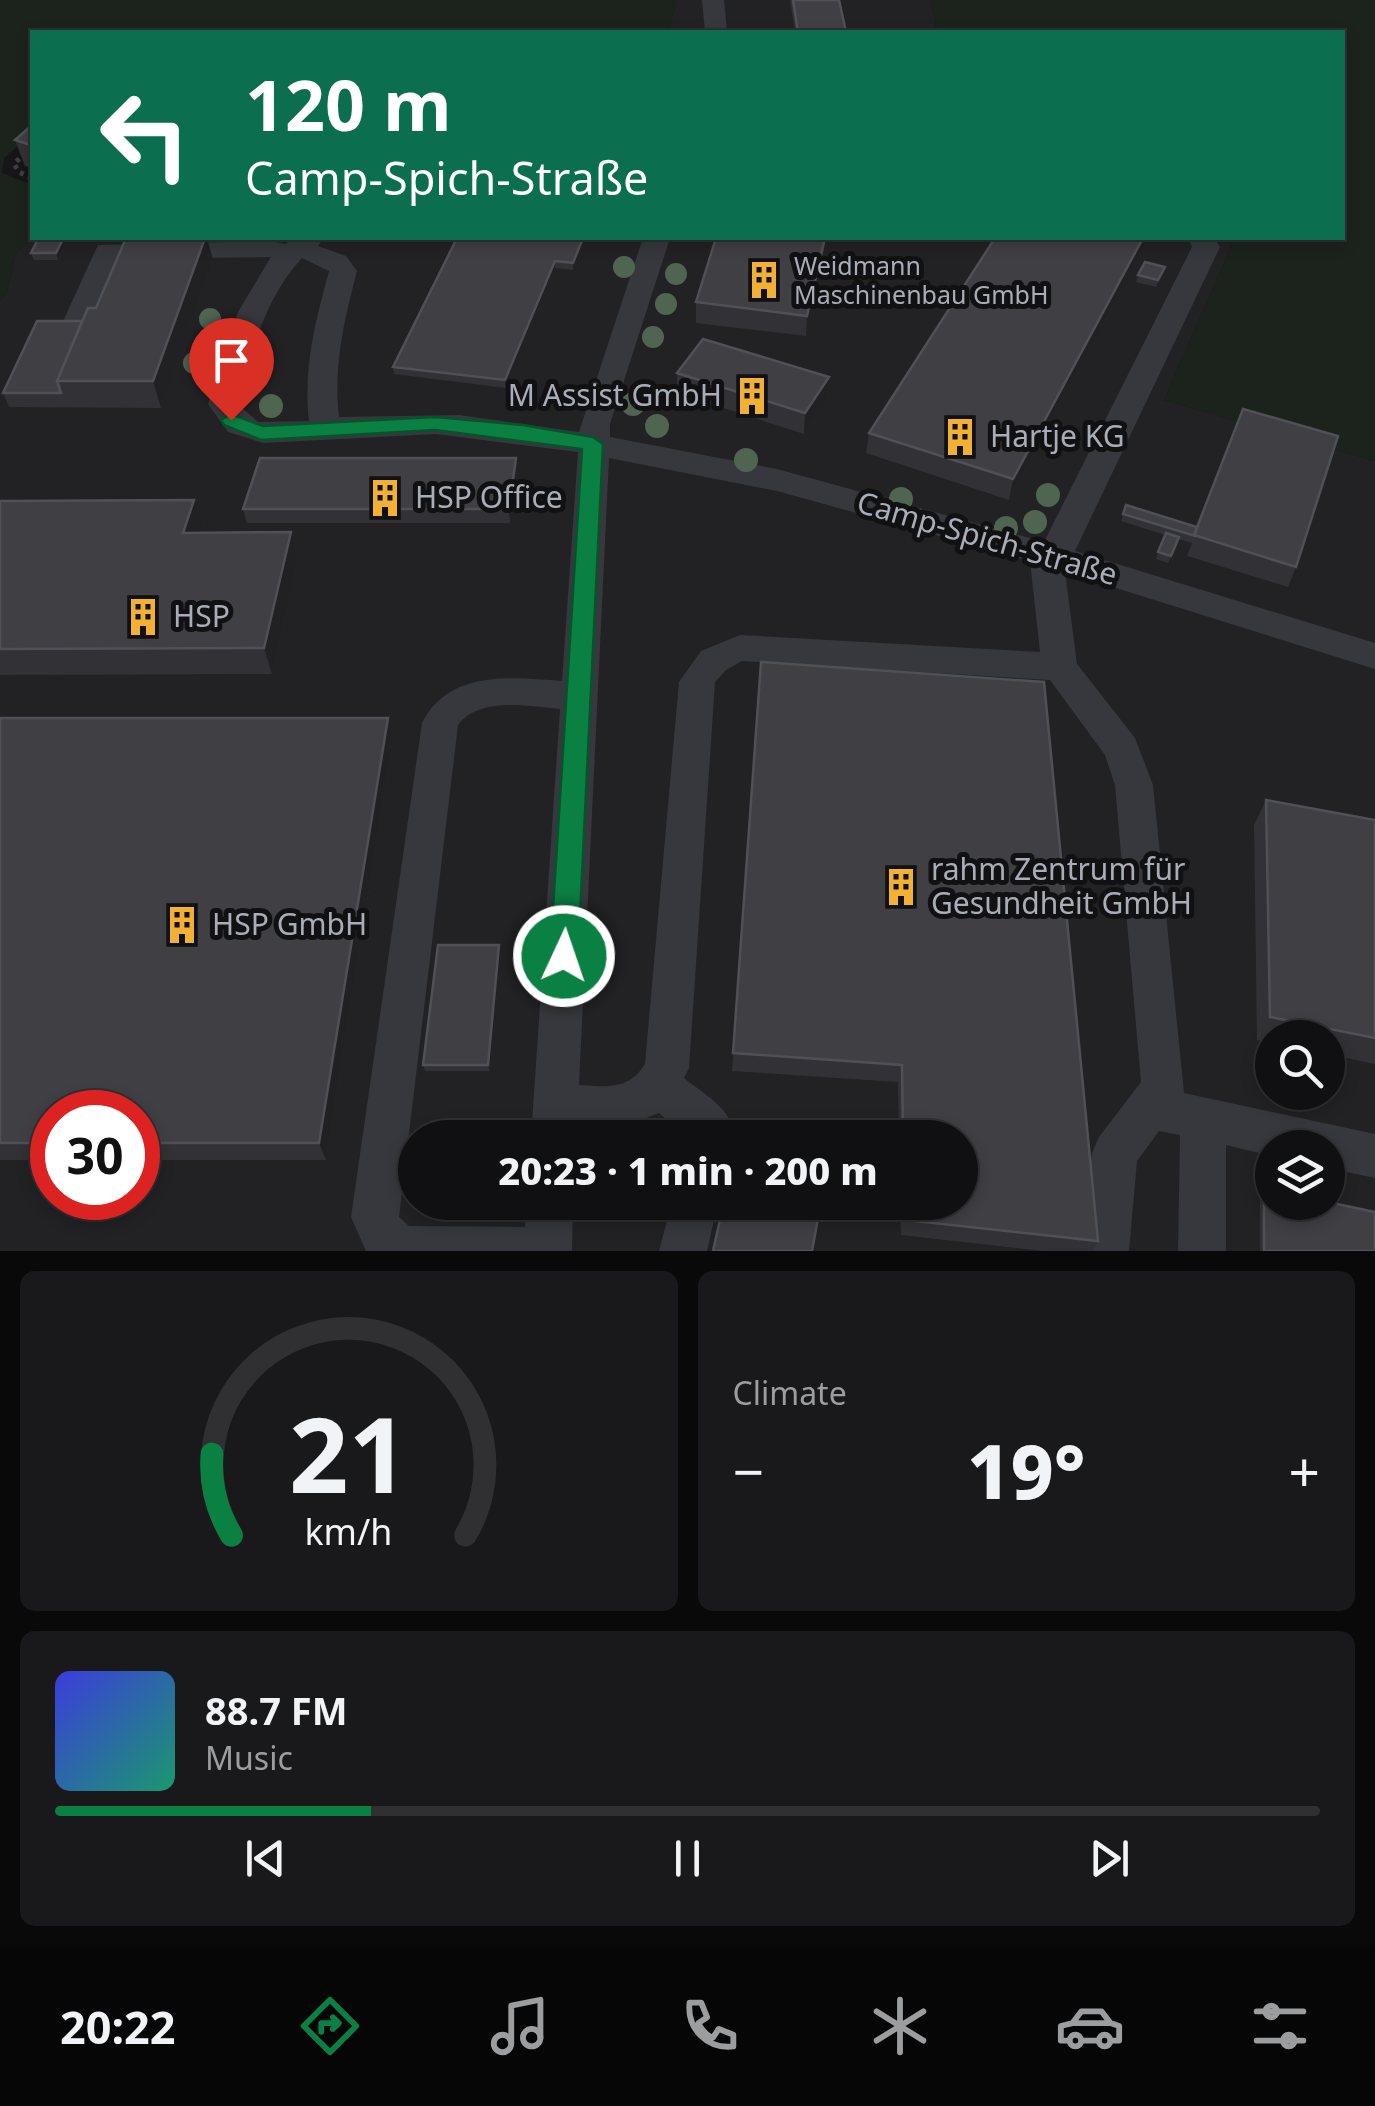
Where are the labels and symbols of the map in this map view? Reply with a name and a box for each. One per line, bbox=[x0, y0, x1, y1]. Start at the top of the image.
place label: Weidmann Maschinenbau GmbH bbox=[794, 248, 1048, 311]
building icon: Weidmann Maschinenbau GmbH bbox=[743, 259, 785, 301]
pin bbox=[189, 318, 274, 421]
place label: M Assist GmbH bbox=[508, 374, 722, 415]
building icon: M Assist GmbH bbox=[731, 375, 773, 417]
place label: Hartje KG bbox=[990, 415, 1125, 456]
building icon: Hartje KG bbox=[939, 416, 981, 458]
place label: HSP Office bbox=[415, 476, 563, 517]
building icon: HSP Office bbox=[364, 477, 406, 519]
street label: Camp-Spich-Straße bbox=[852, 481, 1122, 594]
place label: HSP bbox=[173, 595, 230, 636]
building icon: HSP bbox=[122, 596, 164, 638]
place label: rahm Zentrum für Gesundheit GmbH bbox=[931, 848, 1192, 923]
building icon: rahm Zentrum für Gesundheit GmbH bbox=[880, 866, 922, 908]
place label: HSP GmbH bbox=[212, 903, 367, 944]
building icon: HSP GmbH bbox=[161, 904, 203, 946]
position arrow bbox=[512, 904, 616, 1008]
speed limit sign: 30 bbox=[30, 1090, 160, 1220]

